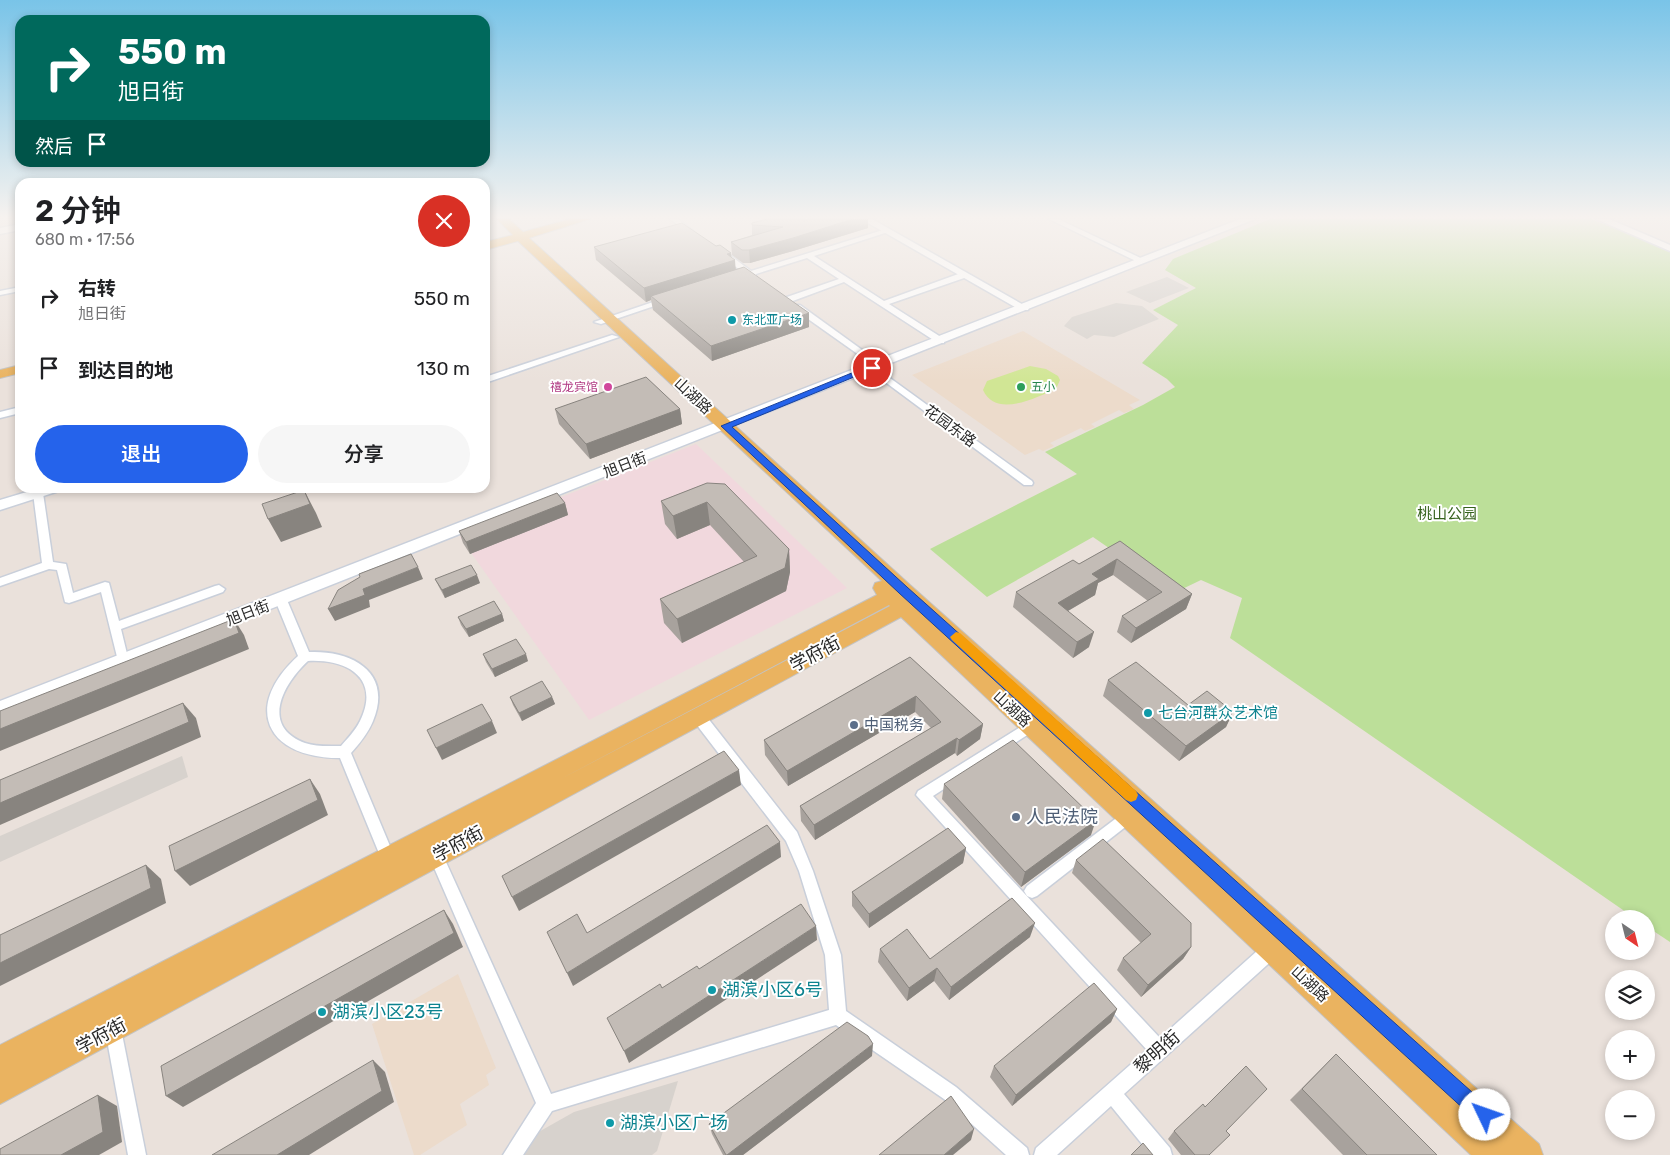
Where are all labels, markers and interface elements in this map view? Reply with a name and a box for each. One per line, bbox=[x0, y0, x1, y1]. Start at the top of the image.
text: 550 m bbox=[118, 31, 227, 73]
icon: right bbox=[35, 35, 100, 100]
text: 旭日街 bbox=[118, 78, 184, 105]
icon: arrive bbox=[83, 130, 111, 158]
text: 然后 bbox=[35, 135, 73, 158]
text: 2 分钟 bbox=[35, 193, 121, 229]
button: close bbox=[418, 195, 470, 247]
text: 680 m · 17:56 bbox=[35, 230, 135, 249]
text: 右转 bbox=[78, 277, 116, 300]
icon: right bbox=[35, 284, 63, 312]
text: 550 m bbox=[414, 287, 470, 310]
text: 旭日街 bbox=[78, 304, 126, 323]
place label: 东北亚广场 bbox=[742, 313, 802, 327]
marker: 东北亚广场 bbox=[726, 314, 738, 326]
pin bbox=[851, 347, 893, 389]
icon: arrive bbox=[35, 354, 63, 382]
icon: arrive bbox=[858, 354, 886, 382]
text: 130 m bbox=[417, 357, 470, 380]
text: 到达目的地 bbox=[78, 359, 173, 382]
street label: 山湖路 bbox=[670, 374, 716, 418]
place label: 禧龙宾馆 bbox=[550, 380, 598, 394]
place label: 五小 bbox=[1031, 380, 1055, 394]
marker: 禧龙宾馆 bbox=[602, 381, 614, 393]
marker: 五小 bbox=[1015, 381, 1027, 393]
street label: 花园东路 bbox=[920, 401, 980, 451]
button: 退出 bbox=[35, 425, 248, 483]
button: 分享 bbox=[258, 425, 470, 483]
street label: 旭日街 bbox=[601, 449, 649, 481]
park label: 桃山公园 bbox=[1417, 505, 1477, 523]
street label: 旭日街 bbox=[224, 597, 272, 629]
street label: 学府街 bbox=[786, 632, 844, 676]
street label: 山湖路 bbox=[989, 687, 1035, 731]
place label: 七台河群众艺术馆 bbox=[1158, 704, 1278, 722]
marker: 七台河群众艺术馆 bbox=[1142, 707, 1154, 719]
place label: 中国税务 bbox=[864, 716, 924, 734]
marker: 中国税务 bbox=[848, 719, 860, 731]
place label: 人民法院 bbox=[1026, 806, 1098, 828]
marker: 人民法院 bbox=[1010, 811, 1022, 823]
street label: 学府街 bbox=[429, 822, 487, 866]
north arrow bbox=[1605, 910, 1655, 960]
map controls bbox=[1605, 910, 1655, 1140]
street label: 山湖路 bbox=[1287, 962, 1333, 1006]
button: layers bbox=[1605, 970, 1655, 1020]
place label: 湖滨小区6号 bbox=[722, 979, 823, 1001]
marker: 湖滨小区6号 bbox=[706, 984, 718, 996]
place label: 湖滨小区23号 bbox=[332, 1001, 443, 1023]
marker: 湖滨小区23号 bbox=[316, 1006, 328, 1018]
street label: 学府街 bbox=[72, 1014, 130, 1058]
street label: 黎明街 bbox=[1130, 1026, 1184, 1078]
button: + bbox=[1605, 1030, 1655, 1080]
position arrow bbox=[1458, 1088, 1510, 1140]
button: − bbox=[1605, 1090, 1655, 1140]
place label: 湖滨小区广场 bbox=[620, 1112, 728, 1134]
marker: 湖滨小区广场 bbox=[604, 1117, 616, 1129]

